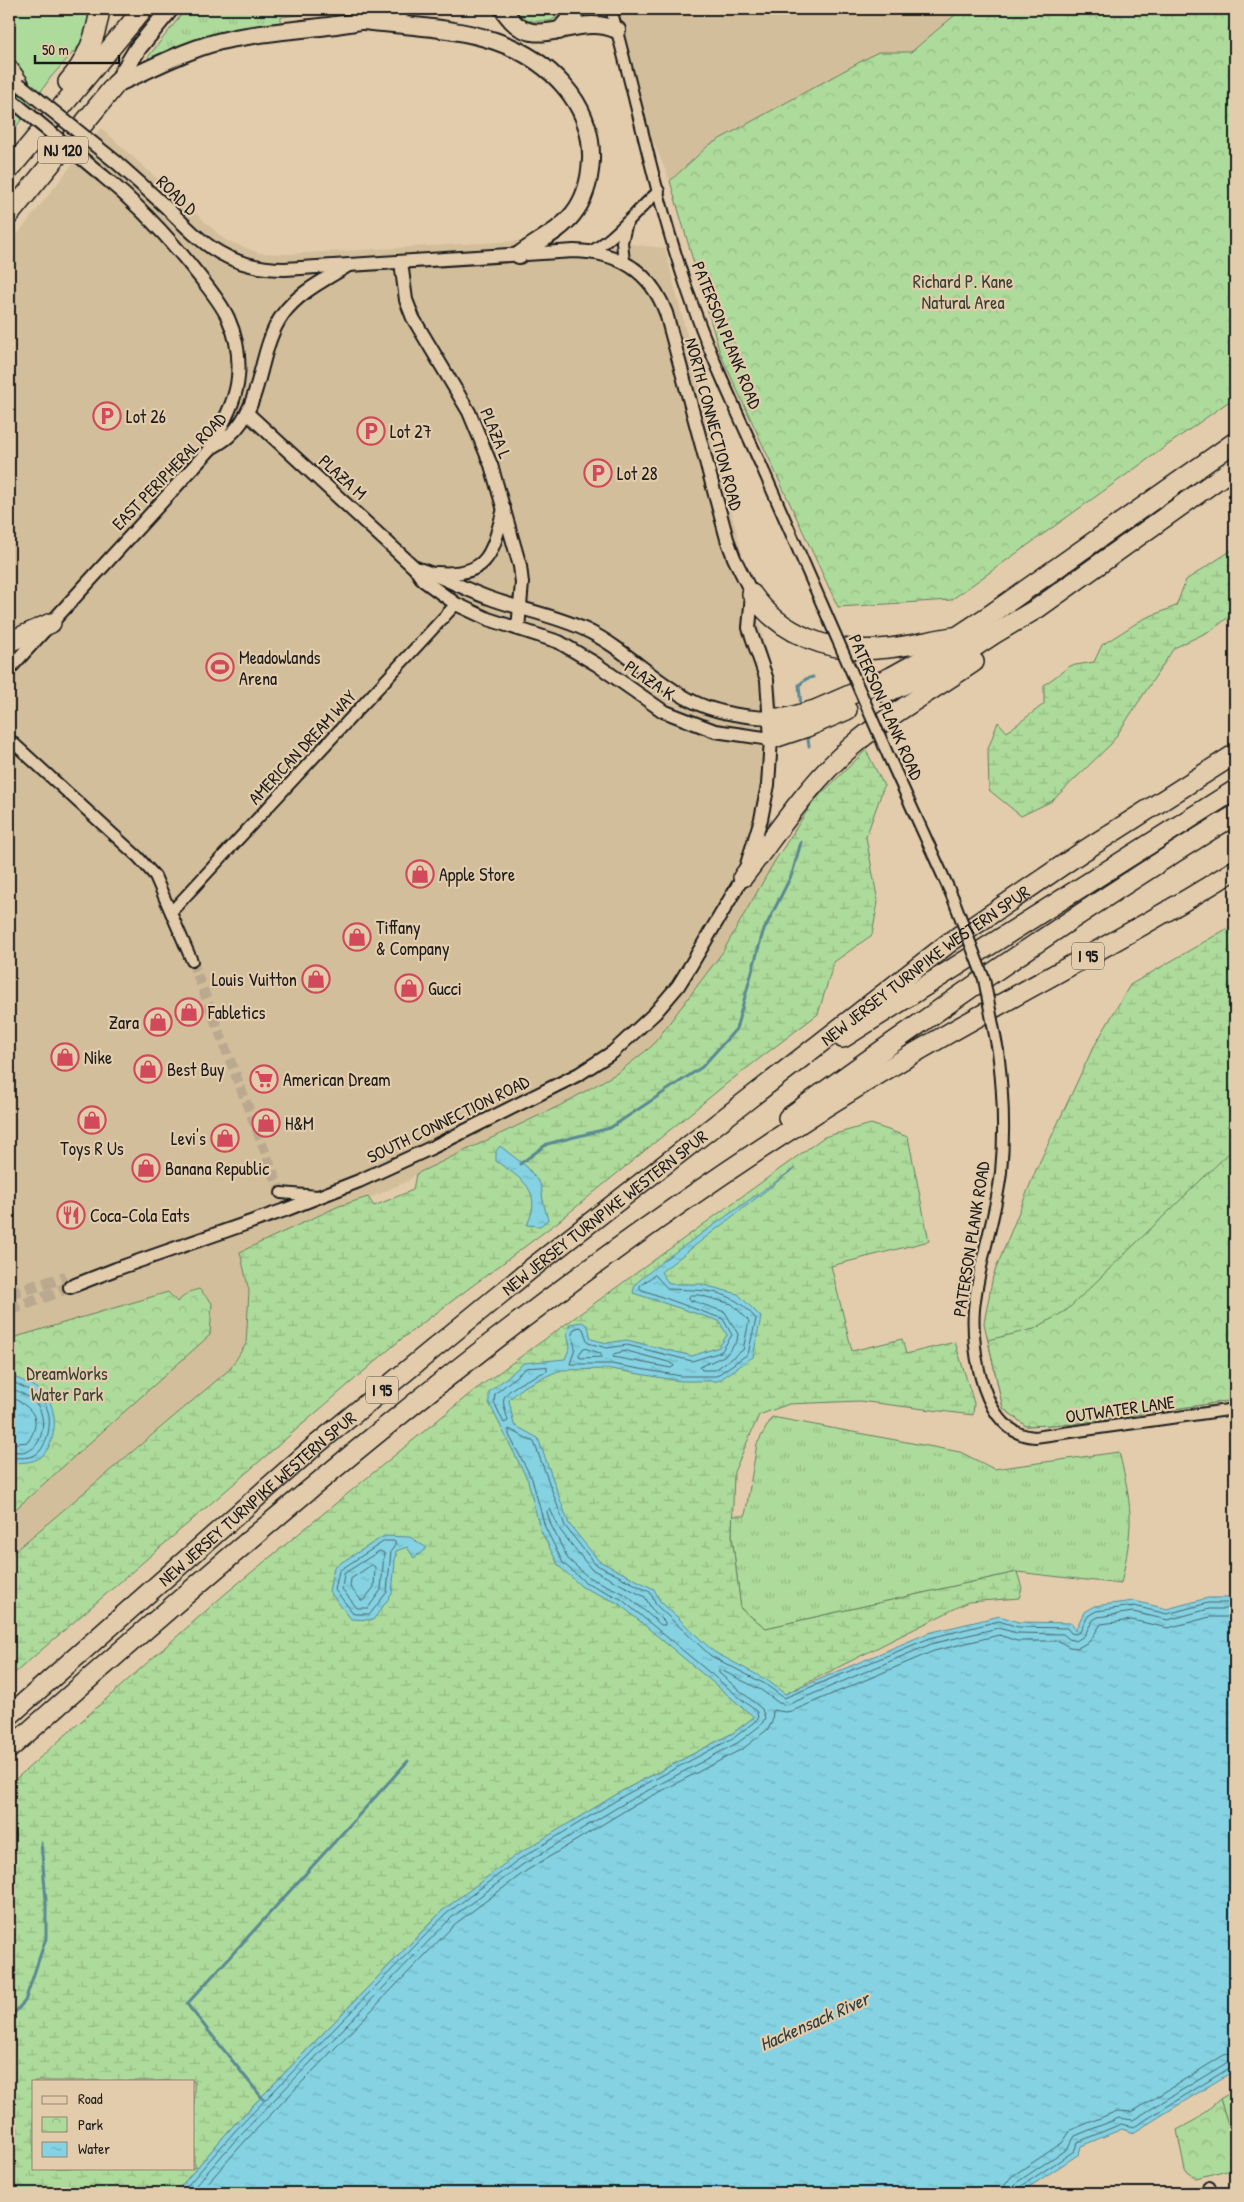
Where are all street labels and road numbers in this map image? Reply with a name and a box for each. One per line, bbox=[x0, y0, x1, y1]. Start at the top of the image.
road number: NJ 120 bbox=[38, 136, 88, 164]
street label: ROAD D bbox=[151, 169, 203, 221]
street label: PATERSON PLANK ROAD bbox=[686, 258, 768, 413]
street label: NORTH CONNECTION ROAD bbox=[679, 335, 749, 513]
street label: PLAZA L bbox=[474, 404, 518, 463]
street label: EAST PERIPHERAL ROAD bbox=[106, 406, 232, 535]
street label: PLAZA M bbox=[313, 449, 373, 505]
street label: PATERSON PLANK ROAD bbox=[843, 630, 929, 784]
street label: PLAZA K bbox=[620, 654, 681, 706]
street label: AMERICAN DREAM WAY bbox=[242, 684, 362, 810]
street label: NEW JERSEY TURNPIKE WESTERN SPUR bbox=[815, 879, 1034, 1051]
road number: I 95 bbox=[1072, 942, 1104, 969]
street label: SOUTH CONNECTION ROAD bbox=[363, 1069, 534, 1169]
street label: NEW JERSEY TURNPIKE WESTERN SPUR bbox=[496, 1124, 712, 1301]
street label: PATERSON PLANK ROAD bbox=[946, 1159, 996, 1318]
road number: I 95 bbox=[366, 1376, 398, 1404]
street label: OUTWATER LANE bbox=[1064, 1389, 1176, 1429]
street label: NEW JERSEY TURNPIKE WESTERN SPUR bbox=[152, 1405, 361, 1591]

